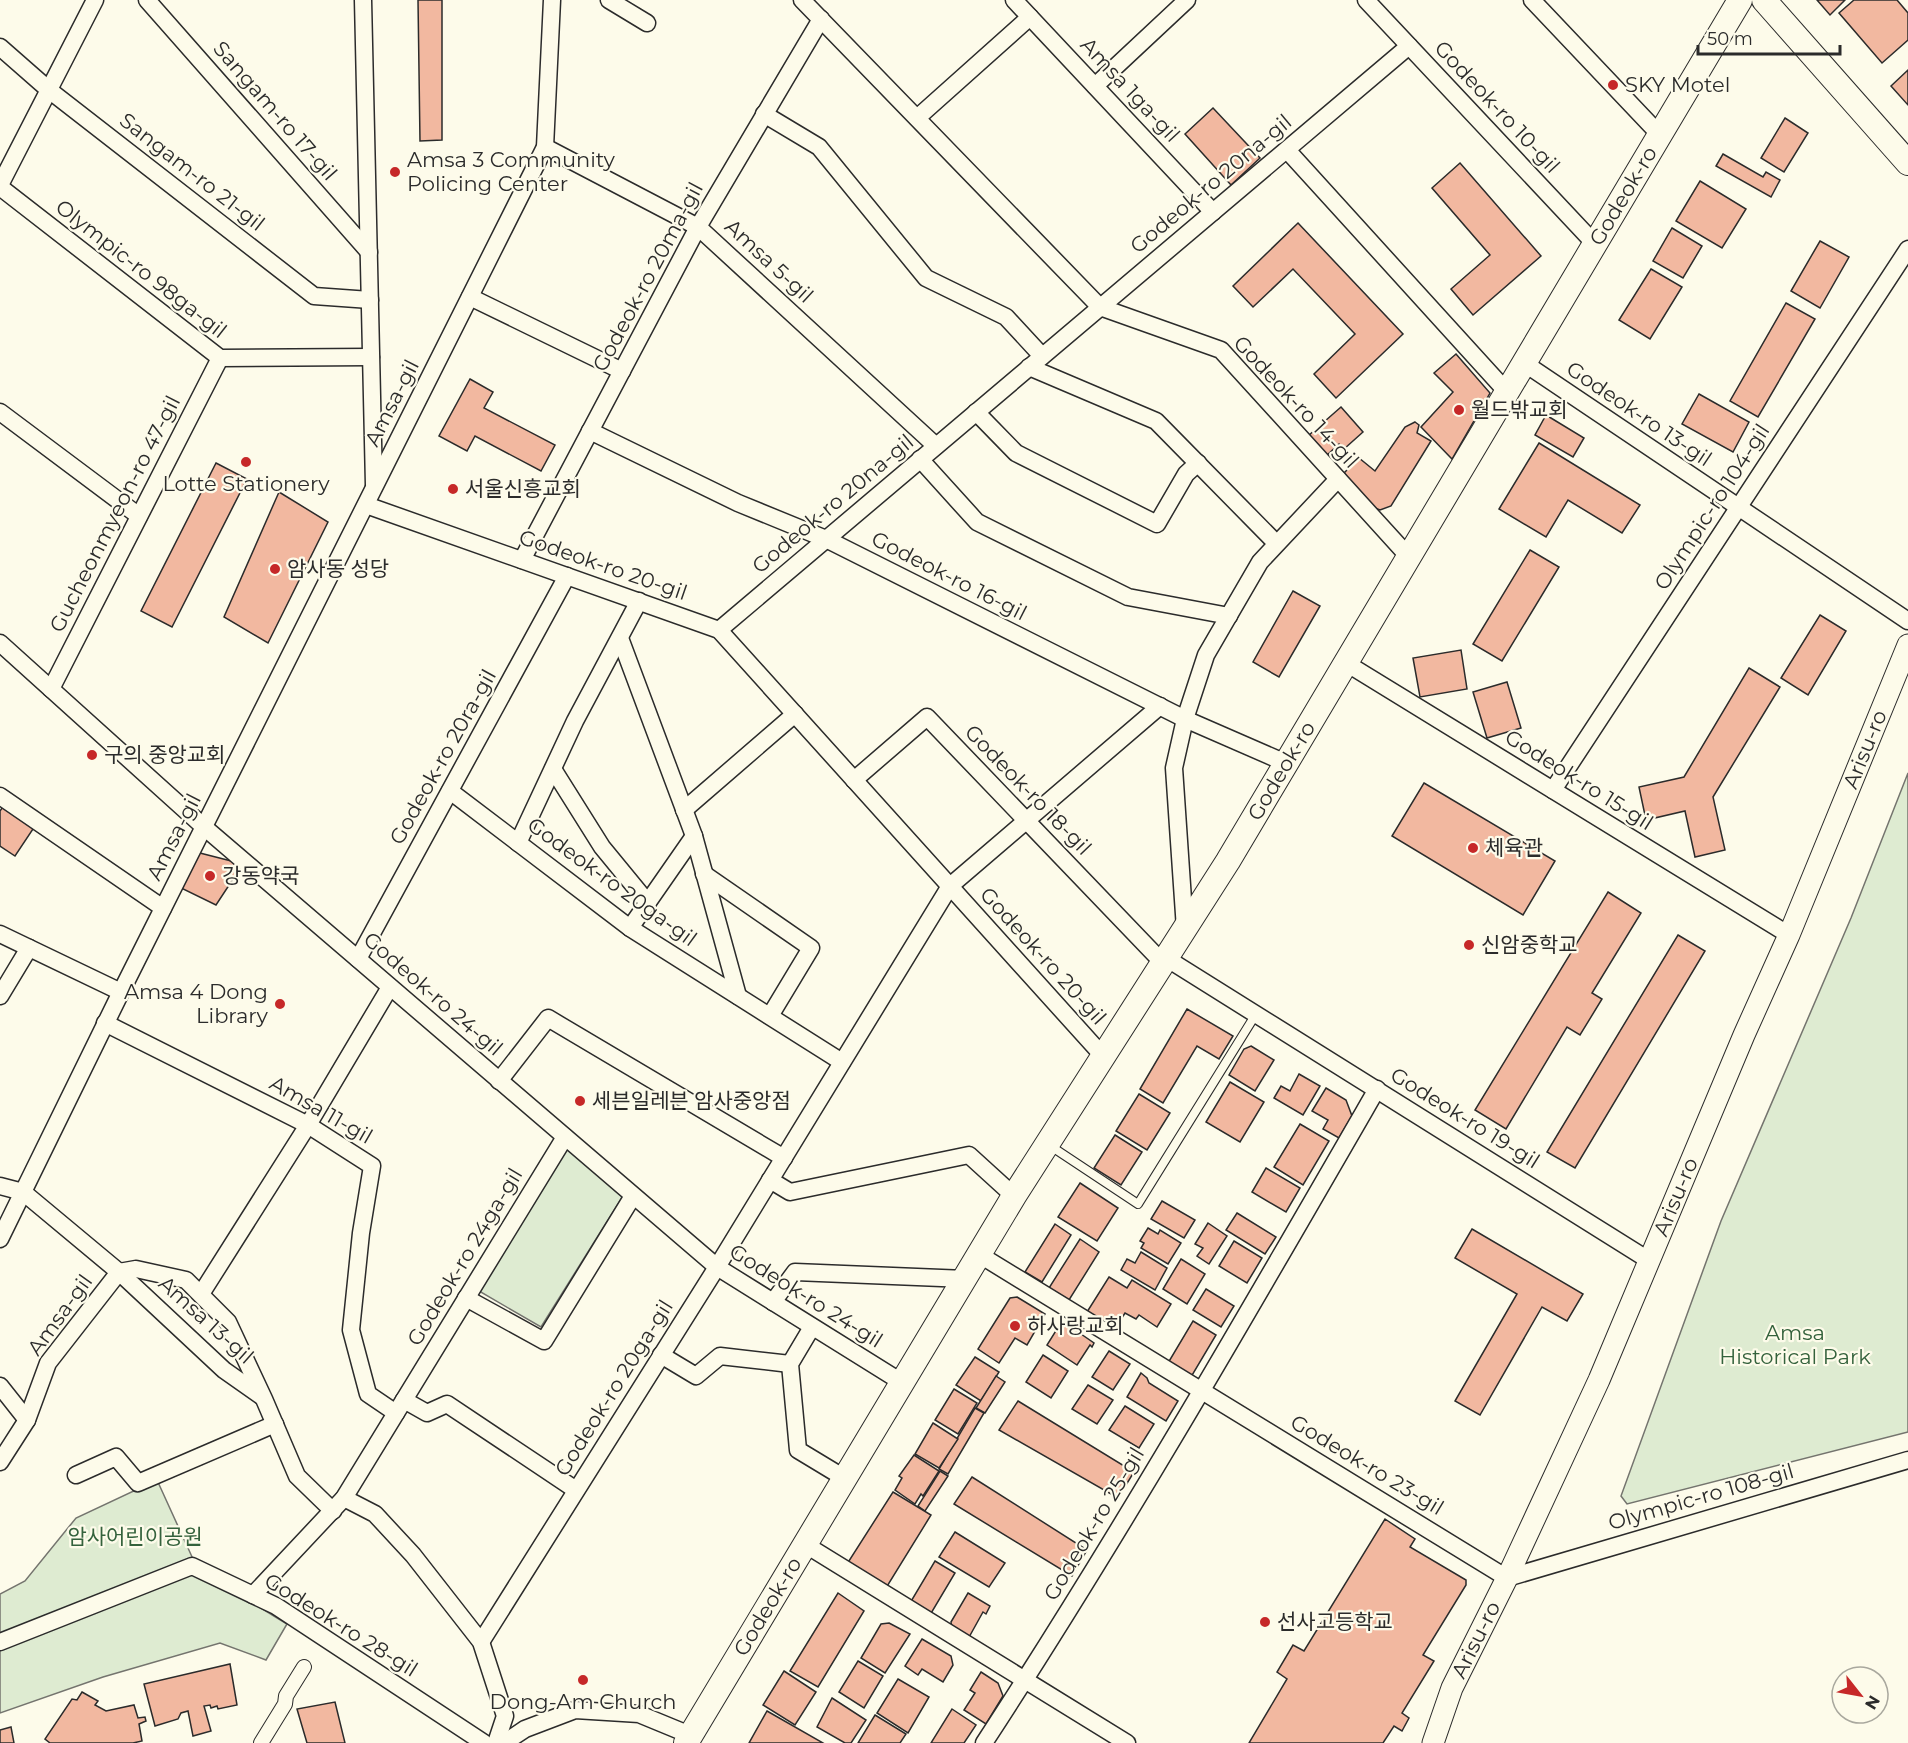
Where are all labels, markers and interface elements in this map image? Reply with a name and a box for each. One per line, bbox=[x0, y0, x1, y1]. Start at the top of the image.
scale bar bbox=[1698, 18, 1840, 56]
text: 50 m bbox=[1707, 28, 1753, 50]
street label: Amsa 1ga-gil bbox=[1076, 32, 1185, 147]
street label: Godeok-ro 10-gil bbox=[1430, 35, 1565, 178]
street label: Sangam-ro 17-gil bbox=[208, 36, 343, 185]
place label: SKY Motel bbox=[1625, 72, 1730, 97]
marker: SKY Motel bbox=[1606, 78, 1620, 92]
street label: Sangam-ro 21-gil bbox=[115, 107, 270, 236]
street label: Godeok-ro 20na-gil bbox=[1125, 109, 1296, 258]
street label: Godeok-ro bbox=[1584, 142, 1662, 250]
place label: Amsa 3 Community Policing Center bbox=[407, 147, 616, 196]
marker: Amsa 3 Community Policing Center bbox=[388, 165, 402, 179]
street label: Godeok-ro 20ma-gil bbox=[587, 178, 708, 376]
street label: Olympic-ro 98ga-gil bbox=[51, 194, 232, 343]
street label: Amsa 5-gil bbox=[720, 214, 819, 308]
street label: Godeok-ro 14-gil bbox=[1229, 330, 1364, 473]
street label: Amsa-gil bbox=[359, 355, 424, 450]
street label: Godeok-ro 13-gil bbox=[1562, 356, 1717, 471]
street label: Gucheonmyeon-ro 47-gil bbox=[44, 391, 185, 636]
place label: 월드밖교회 bbox=[1471, 397, 1568, 422]
marker: 월드밖교회 bbox=[1452, 403, 1466, 417]
street label: Olympic-ro 104-gil bbox=[1649, 419, 1775, 594]
street label: Godeok-ro 20na-gil bbox=[747, 429, 918, 578]
marker: Lotte Stationery bbox=[239, 455, 253, 469]
place label: Lotte Stationery bbox=[162, 471, 330, 496]
place label: 서울신흥교회 bbox=[465, 476, 581, 501]
marker: 서울신흥교회 bbox=[446, 482, 460, 496]
street label: Godeok-ro 20-gil bbox=[516, 524, 691, 605]
street label: Godeok-ro 16-gil bbox=[867, 526, 1031, 625]
place label: 암사동 성당 bbox=[287, 556, 389, 581]
marker: 암사동 성당 bbox=[268, 562, 282, 576]
street label: Godeok-ro 20ra-gil bbox=[384, 665, 501, 849]
street label: Arisu-ro bbox=[1837, 706, 1892, 792]
street label: Godeok-ro bbox=[1242, 717, 1320, 825]
street label: Godeok-ro 18-gil bbox=[960, 719, 1097, 860]
street label: Godeok-ro 15-gil bbox=[1501, 724, 1658, 835]
place label: 구의 중앙교회 bbox=[104, 742, 225, 767]
marker: 구의 중앙교회 bbox=[85, 748, 99, 762]
street label: Amsa-gil bbox=[141, 789, 206, 884]
street label: Godeok-ro 20ga-gil bbox=[523, 812, 702, 951]
place label: 체육관 bbox=[1485, 835, 1543, 860]
marker: 체육관 bbox=[1466, 841, 1480, 855]
place label: 강동약국 bbox=[222, 863, 299, 888]
marker: 강동약국 bbox=[203, 869, 217, 883]
street label: Godeok-ro 20-gil bbox=[975, 882, 1112, 1030]
street label: Godeok-ro 24-gil bbox=[359, 926, 508, 1061]
place label: 신암중학교 bbox=[1481, 932, 1578, 957]
marker: 신암중학교 bbox=[1462, 938, 1476, 952]
place label: Amsa 4 Dong Library bbox=[124, 979, 269, 1028]
marker: Amsa 4 Dong Library bbox=[273, 997, 287, 1011]
street label: Godeok-ro 19-gil bbox=[1386, 1062, 1544, 1173]
street label: Amsa 11-gil bbox=[265, 1070, 377, 1149]
place label: 세븐일레븐 암사중앙점 bbox=[592, 1088, 791, 1113]
marker: 세븐일레븐 암사중앙점 bbox=[573, 1094, 587, 1108]
street label: Arisu-ro bbox=[1648, 1154, 1703, 1240]
street label: Godeok-ro 24ga-gil bbox=[402, 1163, 527, 1350]
street label: Godeok-ro 24-gil bbox=[725, 1238, 887, 1353]
street label: Amsa-gil bbox=[22, 1269, 97, 1360]
street label: Amsa 13-gil bbox=[154, 1271, 259, 1369]
street label: Godeok-ro 20ga-gil bbox=[549, 1295, 678, 1480]
place label: 하사랑교회 bbox=[1027, 1313, 1124, 1338]
marker: 하사랑교회 bbox=[1008, 1319, 1022, 1333]
park label: Amsa Historical Park bbox=[1719, 1320, 1871, 1369]
street label: Godeok-ro 23-gil bbox=[1286, 1409, 1448, 1520]
street label: Godeok-ro 25-gil bbox=[1038, 1443, 1149, 1605]
street label: Olympic-ro 108-gil bbox=[1605, 1458, 1797, 1535]
park label: 암사어린이공원 bbox=[67, 1524, 203, 1549]
street label: Godeok-ro bbox=[728, 1552, 807, 1660]
street label: Godeok-ro 28-gil bbox=[260, 1567, 422, 1682]
street label: Arisu-ro bbox=[1446, 1597, 1505, 1682]
place label: 선사고등학교 bbox=[1277, 1609, 1393, 1634]
marker: 선사고등학교 bbox=[1258, 1615, 1272, 1629]
north arrow bbox=[1830, 1665, 1890, 1725]
marker: Dong-Am Church bbox=[576, 1673, 590, 1687]
place label: Dong-Am Church bbox=[490, 1689, 676, 1714]
text: N bbox=[1861, 1692, 1884, 1713]

